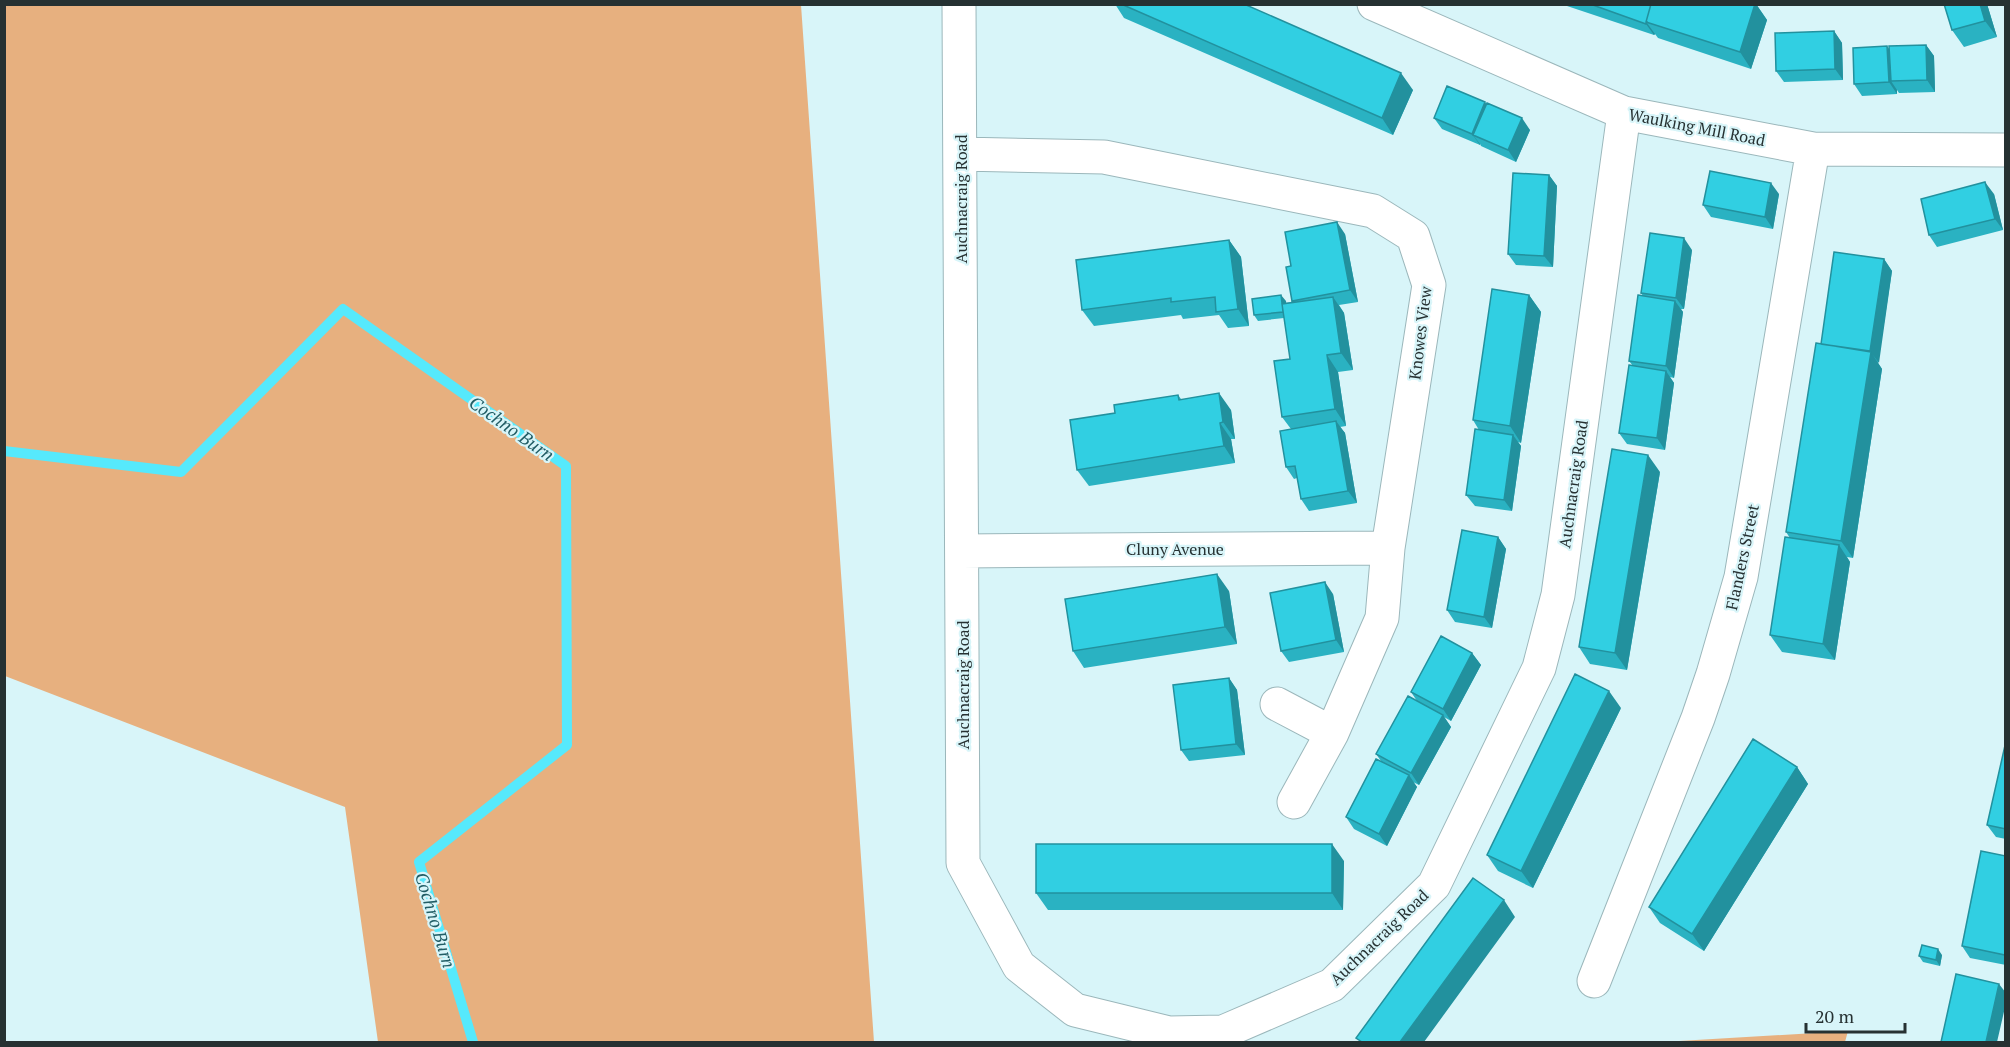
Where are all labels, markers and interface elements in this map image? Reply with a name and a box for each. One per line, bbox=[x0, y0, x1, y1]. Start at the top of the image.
street label: Waulking Mill Road bbox=[1627, 103, 1767, 151]
street label: Auchnacraig Road bbox=[950, 134, 972, 264]
street label: Knowes View bbox=[1403, 285, 1437, 381]
water label: Cochno Burn bbox=[465, 390, 559, 466]
street label: Auchnacraig Road bbox=[1553, 418, 1593, 549]
street label: Flanders Street bbox=[1720, 502, 1764, 612]
street label: Cluny Avenue bbox=[1126, 538, 1224, 560]
street label: Auchnacraig Road bbox=[952, 620, 974, 750]
water label: Cochno Burn bbox=[410, 869, 462, 971]
street label: Auchnacraig Road bbox=[1325, 884, 1433, 990]
scale bar bbox=[1806, 996, 1905, 1034]
text: 20 m bbox=[1815, 1004, 1855, 1028]

